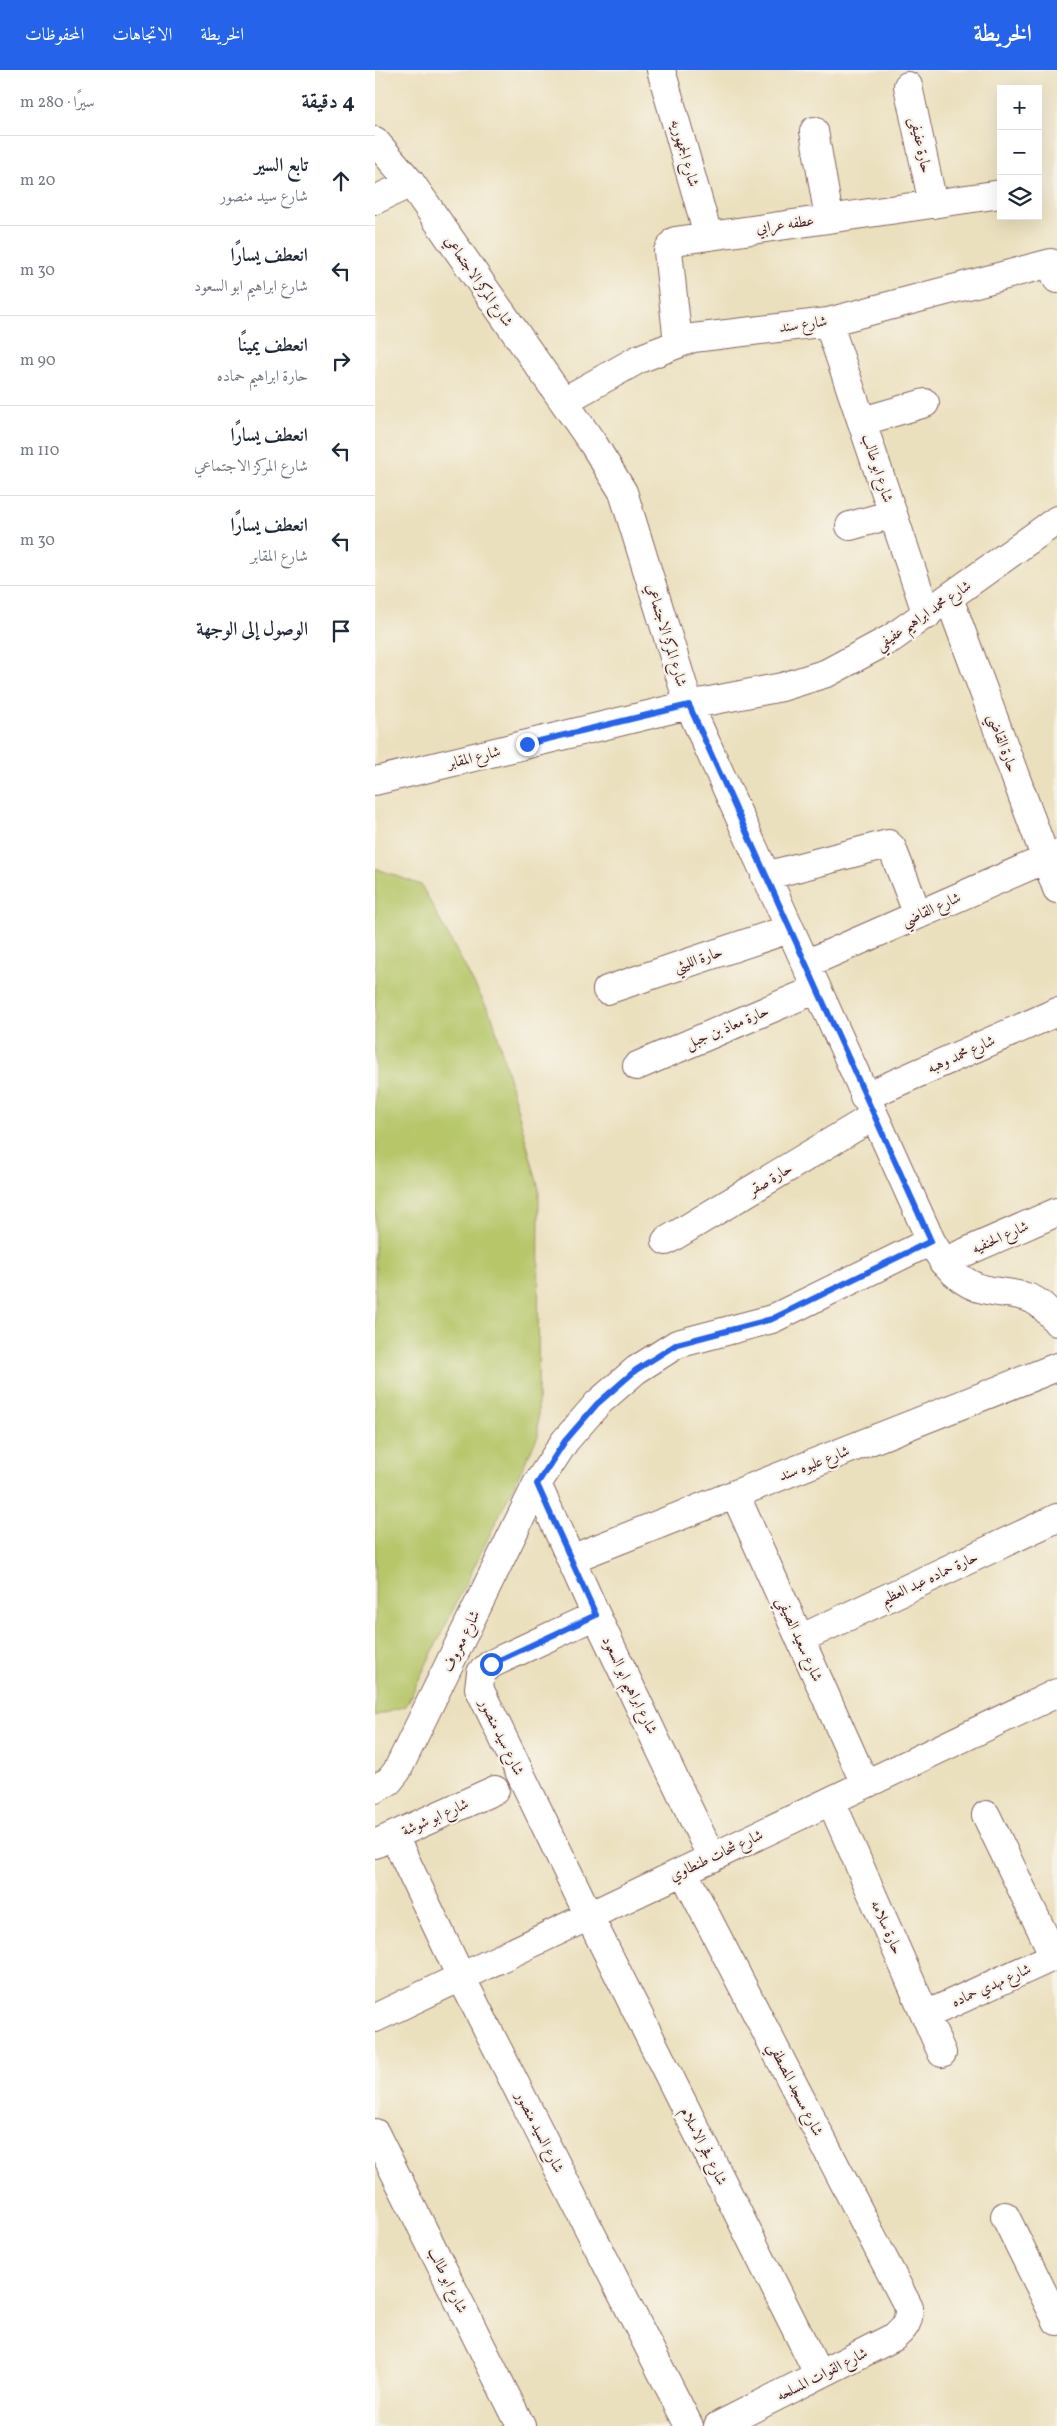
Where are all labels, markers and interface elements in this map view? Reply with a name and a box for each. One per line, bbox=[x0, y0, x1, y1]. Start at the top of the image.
text: الخريطة bbox=[974, 18, 1032, 52]
text: المحفوظات bbox=[25, 23, 84, 48]
text: الاتجاهات bbox=[112, 23, 172, 48]
text: الخريطة bbox=[200, 23, 244, 48]
map controls bbox=[997, 85, 1042, 220]
button: + bbox=[997, 85, 1042, 130]
text: 4 دقيقة bbox=[301, 88, 355, 117]
text: سيرًا · 280 m bbox=[20, 92, 95, 114]
street label: حارة عفيفى bbox=[903, 115, 936, 175]
street label: شارع الجمهوريه bbox=[663, 117, 703, 190]
button: − bbox=[997, 130, 1042, 175]
text: تابع السير bbox=[255, 153, 308, 179]
icon: ahead bbox=[327, 167, 355, 195]
text: 20 m bbox=[20, 170, 55, 192]
button: layers bbox=[997, 175, 1042, 220]
text: شارع سيد منصور bbox=[220, 186, 308, 208]
street label: عطفه عرابي bbox=[755, 211, 816, 240]
street label: شارع المركز الاجتماعي bbox=[438, 232, 517, 332]
text: انعطف يسارًا bbox=[230, 243, 308, 269]
icon: left bbox=[327, 257, 355, 285]
text: 30 m bbox=[20, 260, 55, 282]
text: شارع ابراهيم ابو السعود bbox=[194, 276, 308, 298]
street label: شارع سند bbox=[778, 312, 829, 340]
text: انعطف يمينًا bbox=[238, 333, 308, 359]
icon: right bbox=[327, 347, 355, 375]
text: 90 m bbox=[20, 350, 56, 372]
text: حارة ابراهيم حماده bbox=[217, 366, 308, 388]
text: انعطف يسارًا bbox=[230, 423, 308, 449]
street label: شارع ابو طالب bbox=[855, 431, 898, 506]
icon: left bbox=[327, 437, 355, 465]
text: 110 m bbox=[20, 440, 59, 462]
text: شارع المركز الاجتماعي bbox=[194, 456, 308, 478]
text: انعطف يسارًا bbox=[230, 513, 308, 539]
icon: left bbox=[327, 527, 355, 555]
text: 30 m bbox=[20, 530, 55, 552]
text: شارع المقابر bbox=[251, 546, 308, 568]
street label: شارع محمد ابراهيم عفيفي bbox=[872, 576, 978, 659]
street label: شارع المركز الاجتماعي bbox=[639, 581, 691, 690]
text: الوصول إلى الوجهة bbox=[196, 617, 308, 643]
icon: arrive bbox=[327, 617, 355, 645]
street label: حارة القاضي bbox=[979, 711, 1022, 776]
route end bbox=[516, 733, 539, 756]
street label: شارع المقابر bbox=[444, 742, 503, 777]
street label: شارع القاضي bbox=[899, 888, 965, 935]
street label: حارة الليثي bbox=[671, 942, 726, 980]
street label: حارة معاذ بن جبل bbox=[683, 1001, 773, 1055]
street label: شارع محمد وهبه bbox=[924, 1031, 999, 1081]
street label: حارة صقر bbox=[743, 1159, 797, 1203]
street label: شارع الحنفيه bbox=[969, 1216, 1033, 1261]
street label: شارع عليوه سند bbox=[776, 1441, 853, 1488]
street label: حارة حماده عبد العظيم bbox=[877, 1548, 983, 1614]
street label: شارع سعيد الصيفي bbox=[769, 1594, 827, 1686]
street label: شارع معروف bbox=[438, 1607, 487, 1676]
street label: شارع ابراهيم ابو السعود bbox=[593, 1633, 662, 1740]
route start bbox=[480, 1653, 503, 1676]
street label: شارع سيد منصور bbox=[471, 1694, 528, 1780]
street label: شارع ابو شوشة bbox=[399, 1794, 473, 1843]
street label: شارع شحات طنطاوي bbox=[666, 1825, 767, 1888]
street label: حارة سلامه bbox=[864, 1897, 907, 1958]
street label: شارع مهدي حماده bbox=[948, 1959, 1035, 2014]
street label: شارع مسجد المصطفي bbox=[760, 2039, 827, 2141]
street label: شارع السيد منصور bbox=[507, 2087, 568, 2177]
street label: شارع فجر الاسلام bbox=[673, 2104, 731, 2190]
street label: شارع ابو طالب bbox=[421, 2244, 472, 2318]
street label: شارع القوات المسلحه bbox=[774, 2343, 872, 2408]

